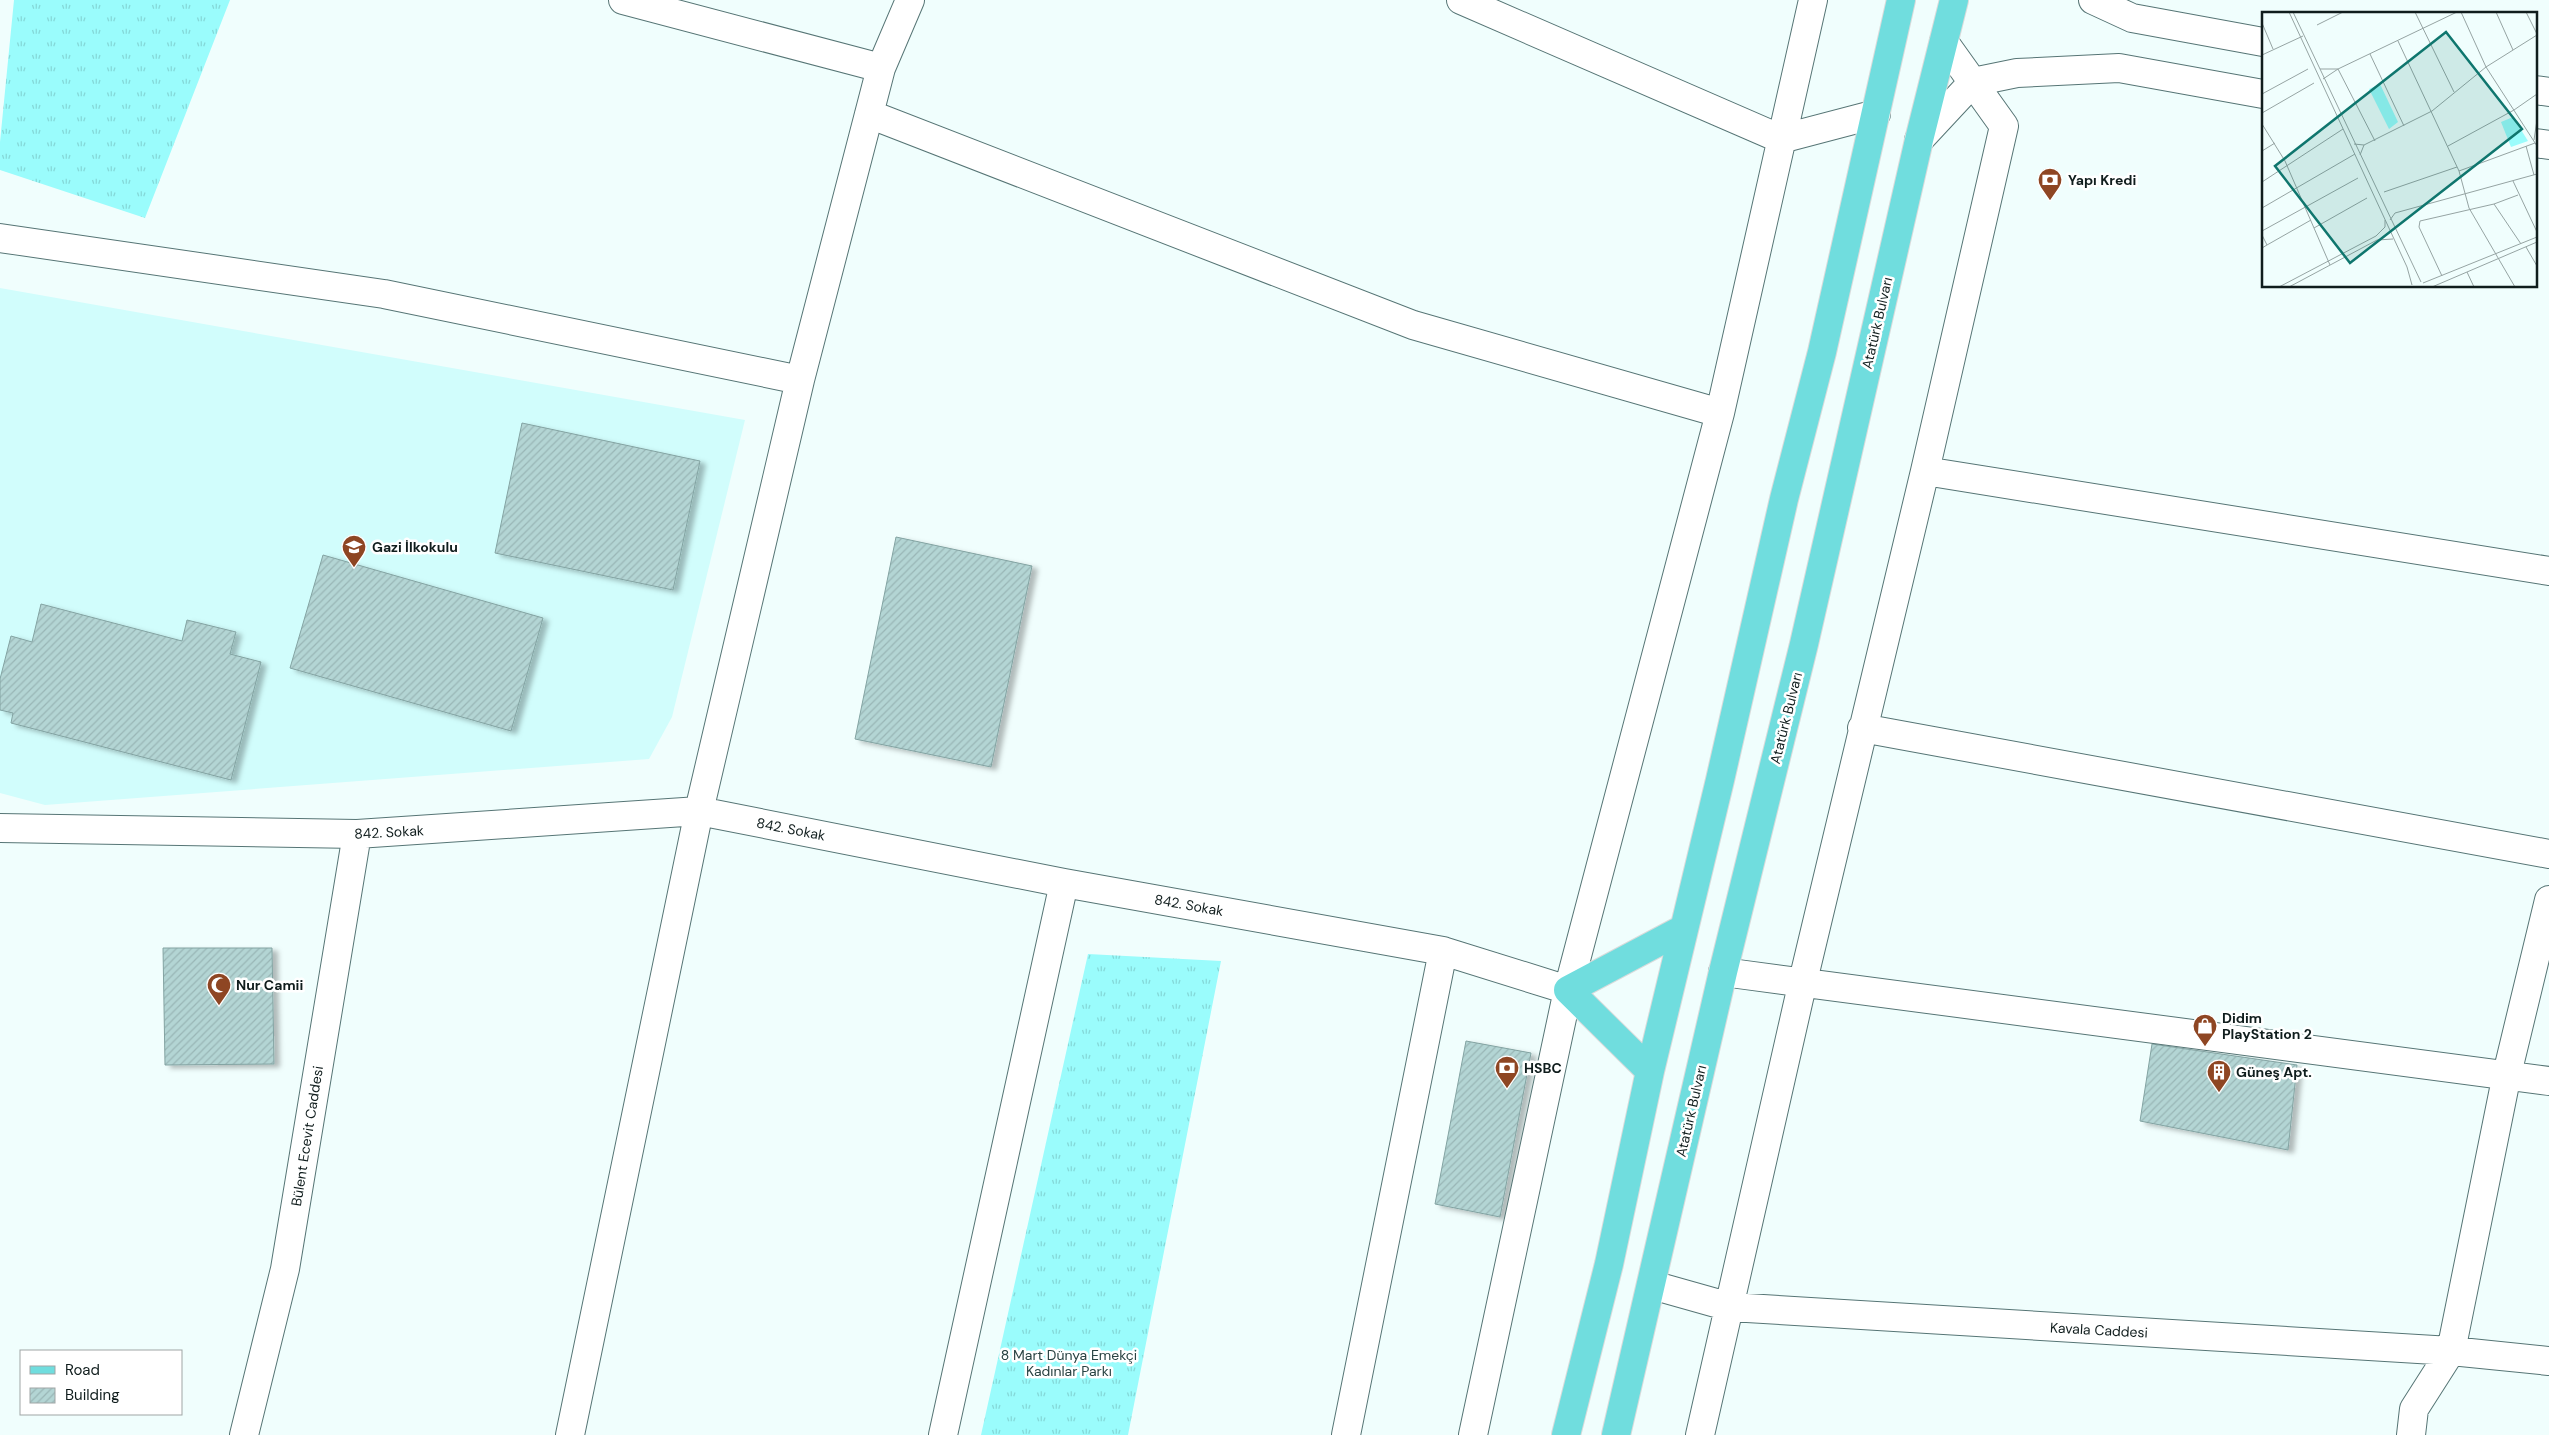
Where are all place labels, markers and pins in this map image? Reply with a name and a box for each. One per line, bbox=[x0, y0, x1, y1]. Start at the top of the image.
bank icon: Yapı Kredi bbox=[2037, 167, 2063, 201]
place label: Yapı Kredi bbox=[2068, 171, 2136, 189]
school or university icon: Gazi İlkokulu bbox=[341, 534, 367, 568]
place label: Gazi İlkokulu bbox=[372, 538, 458, 556]
mosque icon: Nur Camii bbox=[206, 972, 232, 1006]
place label: Nur Camii bbox=[236, 976, 303, 994]
place label: Didim PlayStation 2 bbox=[2222, 1009, 2312, 1043]
shop icon: Didim PlayStation 2 bbox=[2192, 1013, 2218, 1047]
bank icon: HSBC bbox=[1494, 1055, 1520, 1089]
place label: HSBC bbox=[1524, 1059, 1562, 1077]
building icon: Güneş Apt. bbox=[2206, 1059, 2232, 1093]
place label: Güneş Apt. bbox=[2236, 1063, 2312, 1081]

